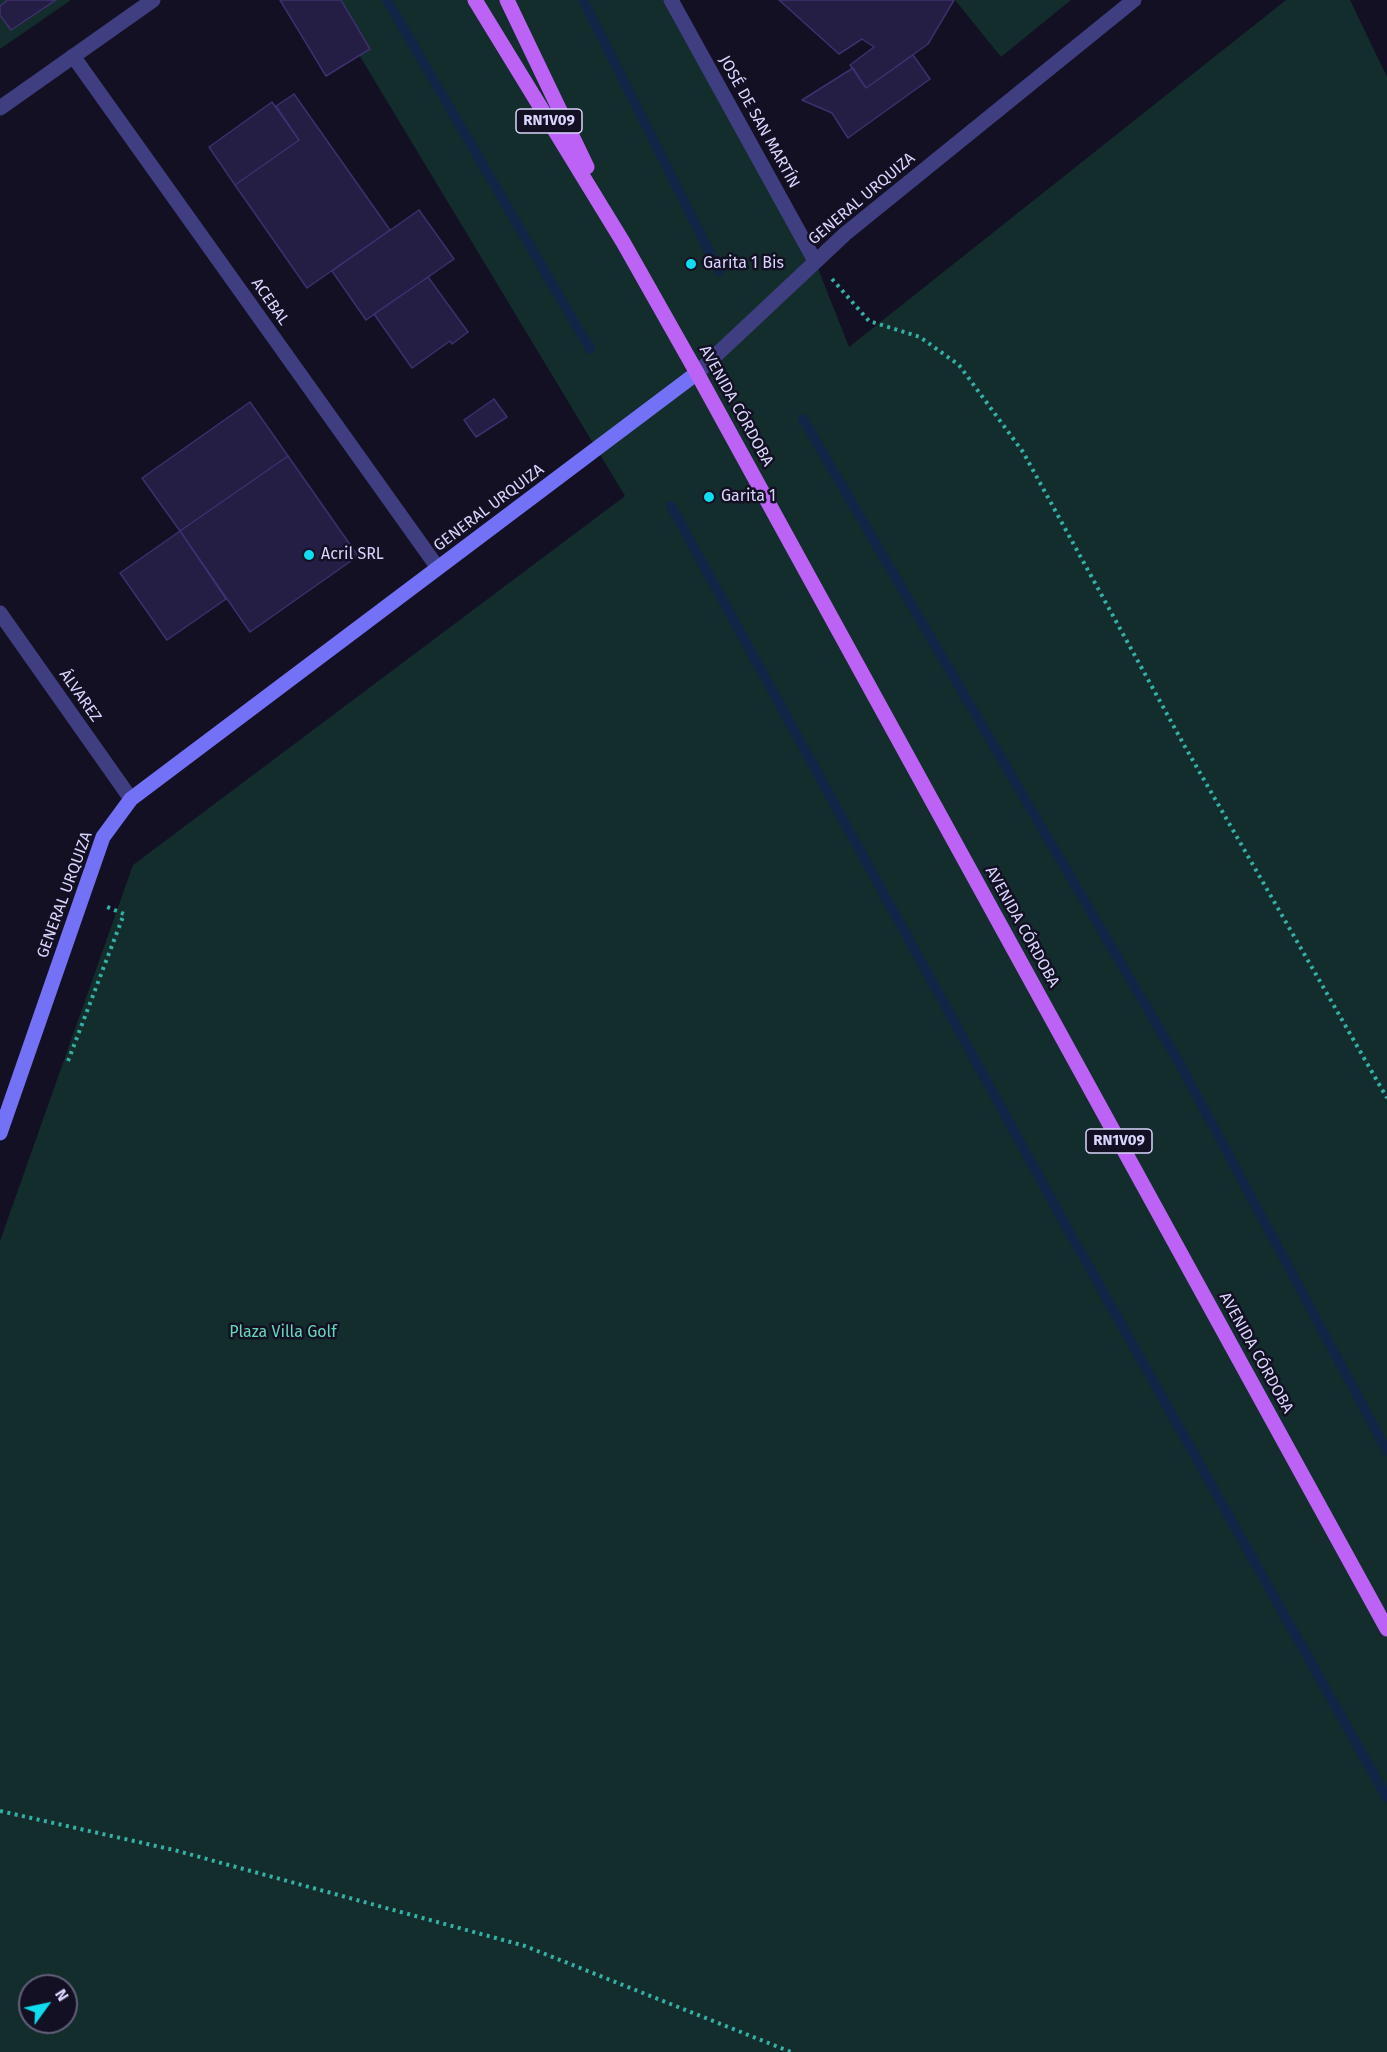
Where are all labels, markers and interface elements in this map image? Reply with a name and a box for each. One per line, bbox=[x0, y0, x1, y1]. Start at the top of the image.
street label: JOSÉ DE SAN MARTÍN bbox=[715, 52, 803, 192]
road number: RN1V09 bbox=[516, 109, 582, 133]
street label: GENERAL URQUIZA bbox=[805, 149, 919, 249]
place label: Garita 1 Bis bbox=[703, 254, 784, 274]
marker: Garita 1 Bis bbox=[684, 257, 698, 271]
street label: ACEBAL bbox=[247, 275, 293, 329]
street label: AVENIDA CÓRDOBA bbox=[695, 342, 777, 470]
street label: GENERAL URQUIZA bbox=[430, 460, 548, 556]
place label: Garita 1 bbox=[721, 487, 776, 507]
marker: Garita 1 bbox=[702, 490, 716, 504]
place label: Acril SRL bbox=[321, 545, 384, 565]
marker: Acril SRL bbox=[302, 548, 316, 562]
street label: ÁLVAREZ bbox=[55, 666, 105, 726]
street label: GENERAL URQUIZA bbox=[33, 829, 97, 961]
street label: AVENIDA CÓRDOBA bbox=[981, 863, 1063, 991]
road number: RN1V09 bbox=[1086, 1129, 1152, 1153]
street label: AVENIDA CÓRDOBA bbox=[1215, 1289, 1297, 1417]
park label: Plaza Villa Golf bbox=[229, 1323, 337, 1343]
north arrow bbox=[18, 1974, 78, 2034]
text: N bbox=[51, 1985, 73, 2005]

